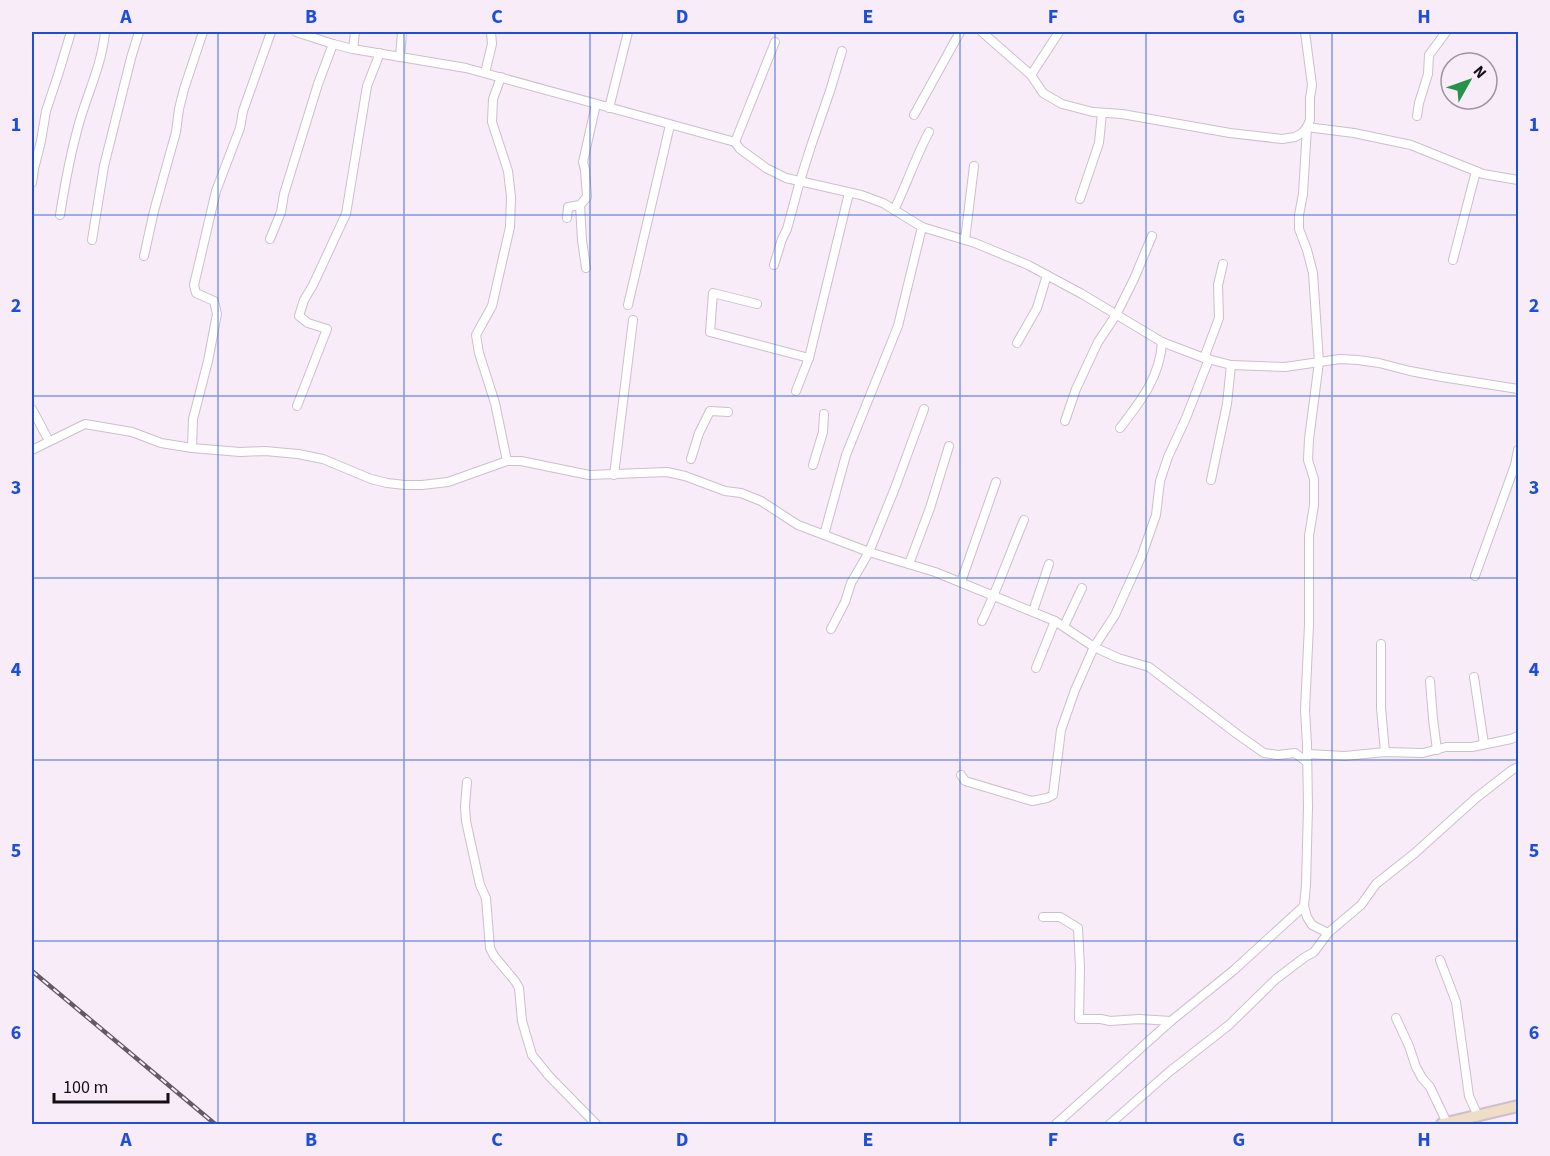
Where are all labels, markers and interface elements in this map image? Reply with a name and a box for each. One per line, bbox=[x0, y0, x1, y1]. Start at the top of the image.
text: A bbox=[119, 3, 132, 31]
text: B bbox=[305, 3, 317, 31]
text: C bbox=[491, 3, 503, 31]
text: D bbox=[676, 3, 688, 31]
text: E bbox=[863, 3, 873, 31]
text: F bbox=[1048, 3, 1058, 31]
text: G bbox=[1233, 3, 1245, 31]
text: H bbox=[1417, 3, 1431, 31]
north arrow bbox=[1439, 51, 1499, 111]
text: N bbox=[1468, 61, 1492, 83]
text: 1 bbox=[11, 111, 21, 139]
text: 1 bbox=[1529, 111, 1539, 139]
text: 2 bbox=[11, 292, 21, 320]
text: 2 bbox=[1529, 292, 1539, 320]
text: 3 bbox=[11, 474, 21, 502]
text: 3 bbox=[1529, 474, 1539, 502]
text: 4 bbox=[11, 656, 22, 684]
text: 4 bbox=[1529, 656, 1540, 684]
text: 5 bbox=[11, 837, 21, 865]
text: 5 bbox=[1529, 837, 1539, 865]
text: 6 bbox=[11, 1019, 21, 1047]
text: 6 bbox=[1529, 1019, 1539, 1047]
scale bar bbox=[54, 1066, 168, 1104]
text: 100 m bbox=[63, 1075, 108, 1100]
text: A bbox=[119, 1126, 132, 1154]
text: B bbox=[305, 1126, 317, 1154]
text: C bbox=[491, 1126, 503, 1154]
text: D bbox=[676, 1126, 688, 1154]
text: E bbox=[863, 1126, 873, 1154]
text: F bbox=[1048, 1126, 1058, 1154]
text: G bbox=[1233, 1126, 1245, 1154]
text: H bbox=[1417, 1126, 1431, 1154]

